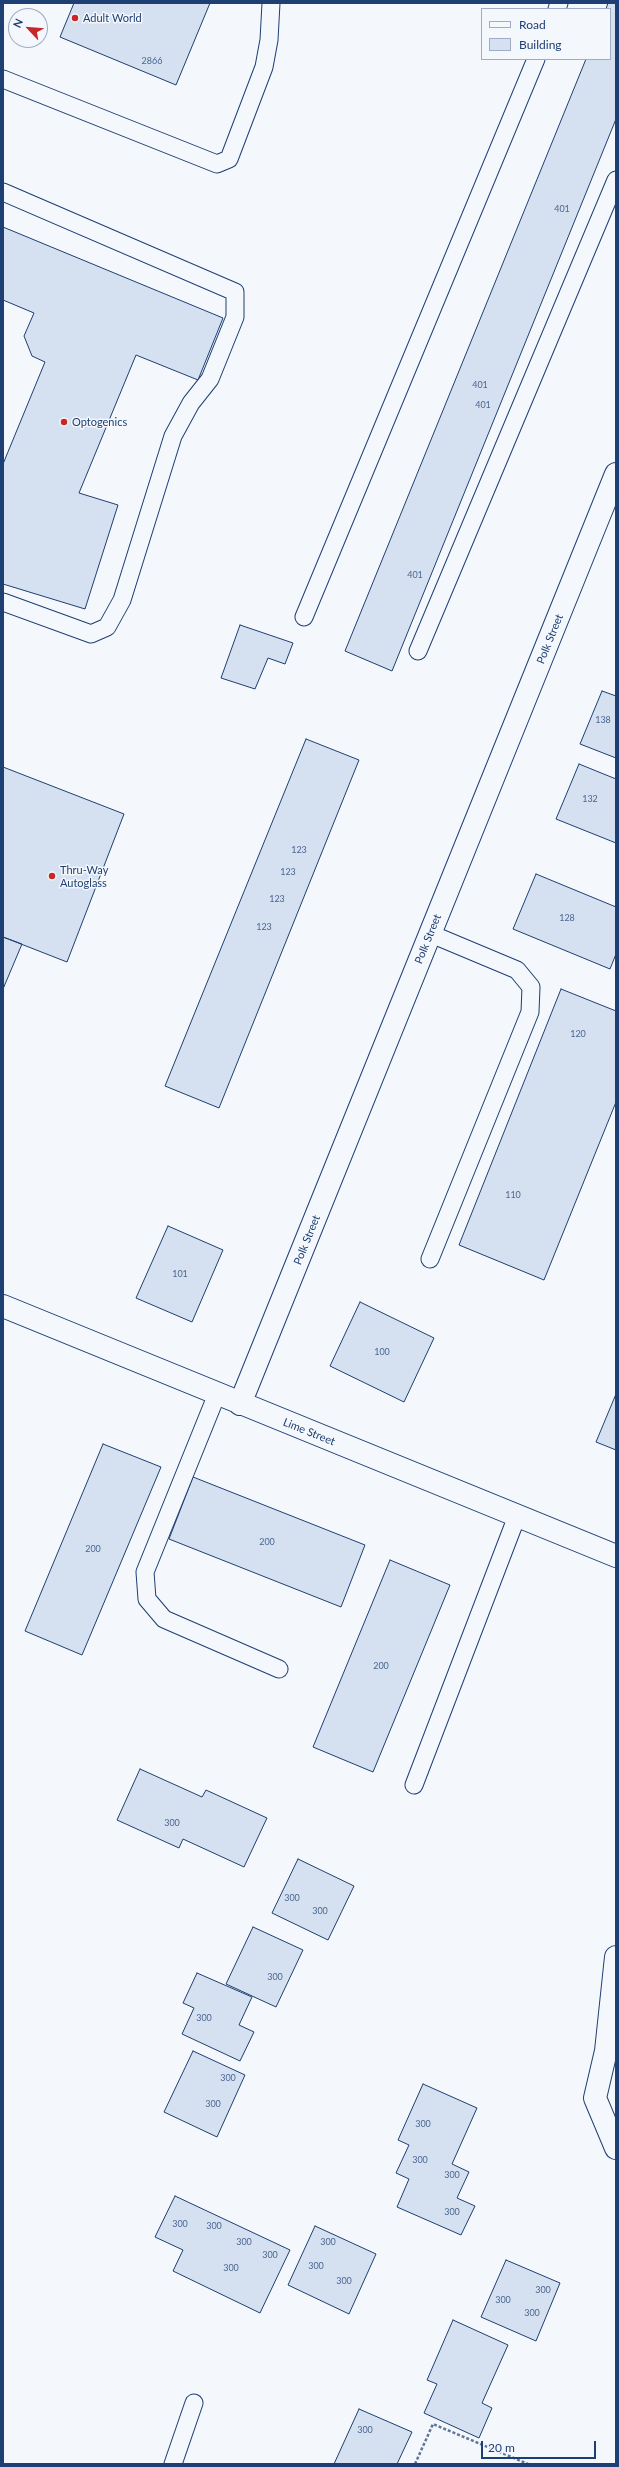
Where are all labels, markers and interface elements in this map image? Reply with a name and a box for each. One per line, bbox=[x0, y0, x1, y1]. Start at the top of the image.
north arrow bbox=[8, 8, 48, 48]
legend bbox=[481, 8, 611, 60]
place label: Adult World bbox=[83, 11, 142, 25]
marker: Adult World bbox=[70, 13, 80, 23]
text: N bbox=[10, 16, 25, 30]
text: Road bbox=[519, 17, 546, 32]
text: Building bbox=[519, 37, 562, 52]
house number: 2866 bbox=[142, 56, 162, 66]
house number: 401 bbox=[554, 204, 570, 214]
house number: 401 bbox=[472, 380, 488, 390]
house number: 401 bbox=[475, 400, 491, 410]
place label: Optogenics bbox=[72, 415, 127, 429]
marker: Optogenics bbox=[59, 417, 69, 427]
house number: 401 bbox=[407, 570, 423, 580]
street label: Polk Street bbox=[534, 612, 566, 666]
house number: 138 bbox=[595, 715, 611, 725]
house number: 132 bbox=[582, 794, 598, 804]
house number: 123 bbox=[291, 845, 307, 855]
place label: Thru-Way Autoglass bbox=[60, 863, 108, 889]
house number: 123 bbox=[280, 867, 296, 877]
marker: Thru-Way Autoglass bbox=[47, 871, 57, 881]
house number: 123 bbox=[269, 894, 285, 904]
street label: Polk Street bbox=[412, 912, 444, 966]
house number: 128 bbox=[559, 913, 575, 923]
house number: 123 bbox=[256, 922, 272, 932]
house number: 120 bbox=[570, 1029, 586, 1039]
house number: 110 bbox=[505, 1190, 521, 1200]
street label: Polk Street bbox=[291, 1213, 323, 1267]
house number: 101 bbox=[172, 1269, 188, 1279]
house number: 100 bbox=[374, 1347, 390, 1357]
street label: Lime Street bbox=[281, 1416, 337, 1448]
house number: 200 bbox=[259, 1537, 275, 1547]
house number: 200 bbox=[85, 1544, 101, 1554]
house number: 200 bbox=[373, 1661, 389, 1671]
house number: 300 bbox=[164, 1818, 180, 1828]
house number: 300 bbox=[284, 1893, 300, 1903]
house number: 300 bbox=[312, 1906, 328, 1916]
house number: 300 bbox=[267, 1972, 283, 1982]
house number: 300 bbox=[196, 2013, 212, 2023]
house number: 300 bbox=[220, 2073, 236, 2083]
house number: 300 bbox=[205, 2099, 221, 2109]
house number: 300 bbox=[415, 2119, 431, 2129]
house number: 300 bbox=[412, 2155, 428, 2165]
house number: 300 bbox=[444, 2170, 460, 2180]
house number: 300 bbox=[444, 2207, 460, 2217]
house number: 300 bbox=[172, 2219, 188, 2229]
house number: 300 bbox=[206, 2221, 222, 2231]
house number: 300 bbox=[236, 2237, 252, 2247]
house number: 300 bbox=[320, 2237, 336, 2247]
house number: 300 bbox=[262, 2250, 278, 2260]
house number: 300 bbox=[308, 2261, 324, 2271]
house number: 300 bbox=[223, 2263, 239, 2273]
house number: 300 bbox=[336, 2276, 352, 2286]
house number: 300 bbox=[535, 2285, 551, 2295]
house number: 300 bbox=[495, 2295, 511, 2305]
house number: 300 bbox=[524, 2308, 540, 2318]
house number: 300 bbox=[357, 2425, 373, 2435]
scale bar bbox=[483, 2433, 598, 2459]
text: 20 m bbox=[488, 2440, 515, 2455]

